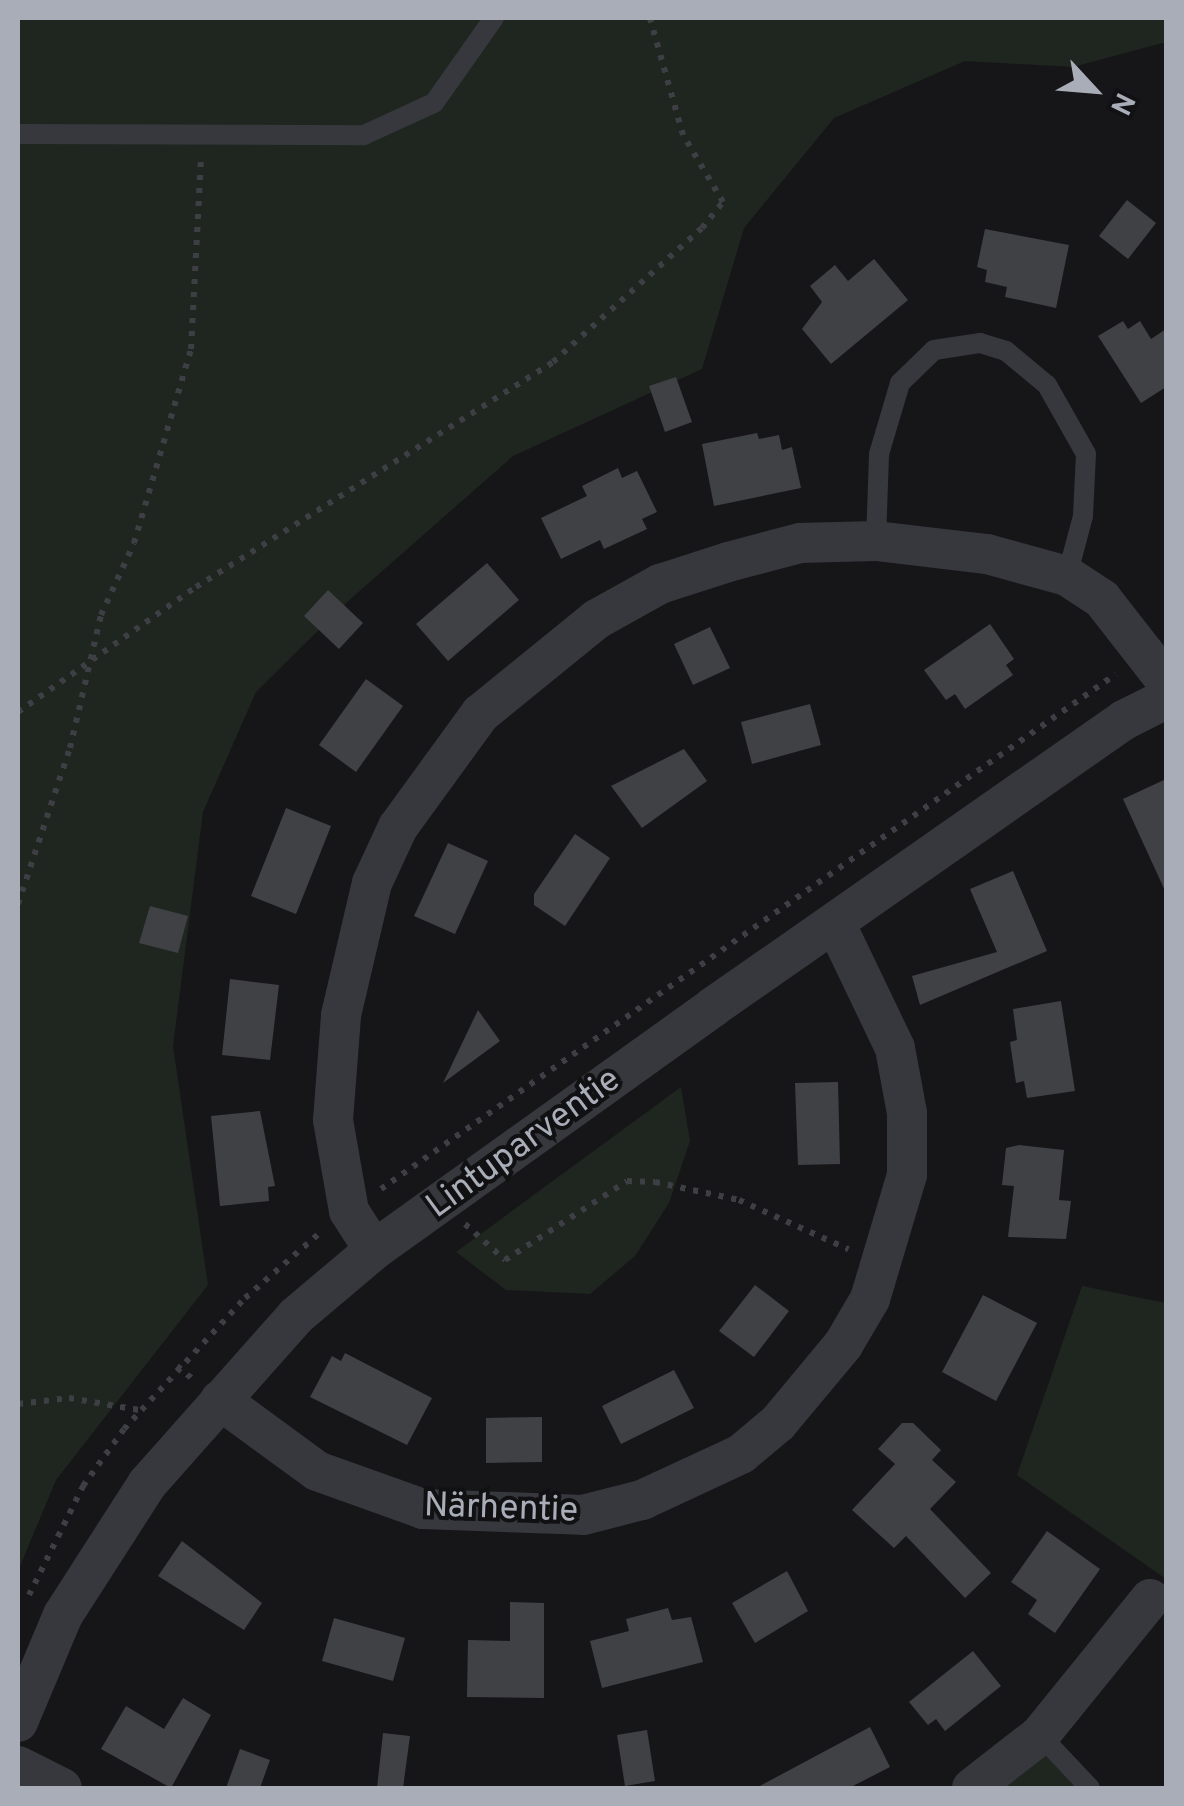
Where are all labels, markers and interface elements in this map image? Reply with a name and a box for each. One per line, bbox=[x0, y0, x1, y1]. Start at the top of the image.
north arrow bbox=[1044, 40, 1144, 140]
text: N bbox=[1100, 86, 1142, 120]
street label: Lintuparventie bbox=[419, 1060, 629, 1228]
street label: Närhentie bbox=[423, 1485, 579, 1533]

